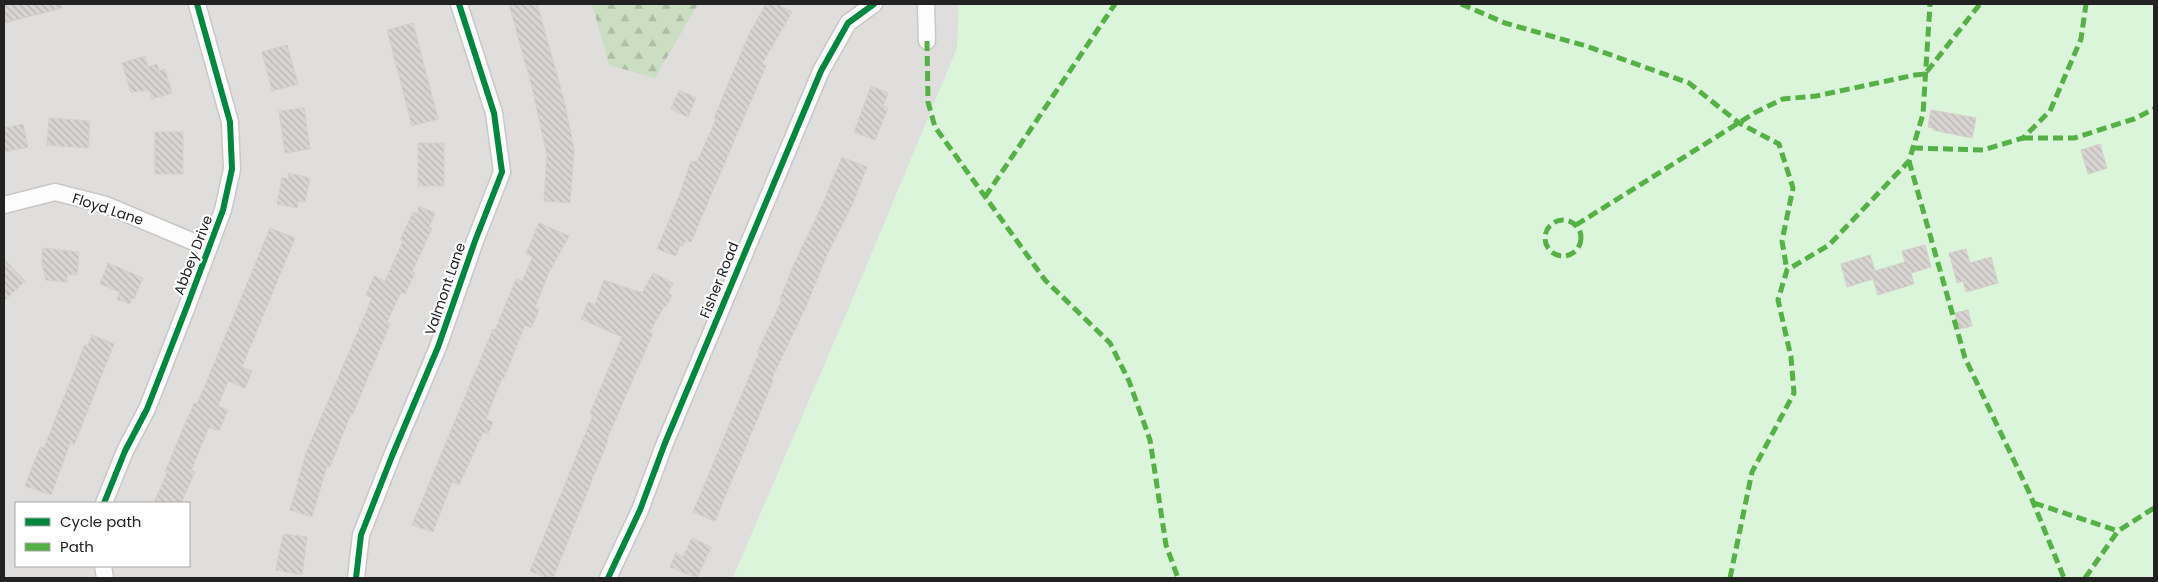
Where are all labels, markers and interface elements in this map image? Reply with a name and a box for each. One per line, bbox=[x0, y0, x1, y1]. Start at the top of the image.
street label: Floyd Lane bbox=[70, 188, 146, 230]
street label: Abbey Drive bbox=[169, 212, 217, 298]
street label: Fisher Road bbox=[695, 239, 743, 321]
street label: Valmont Lane bbox=[420, 240, 470, 338]
legend bbox=[15, 502, 190, 567]
text: Cycle path bbox=[60, 511, 141, 532]
text: Path bbox=[60, 536, 94, 557]

